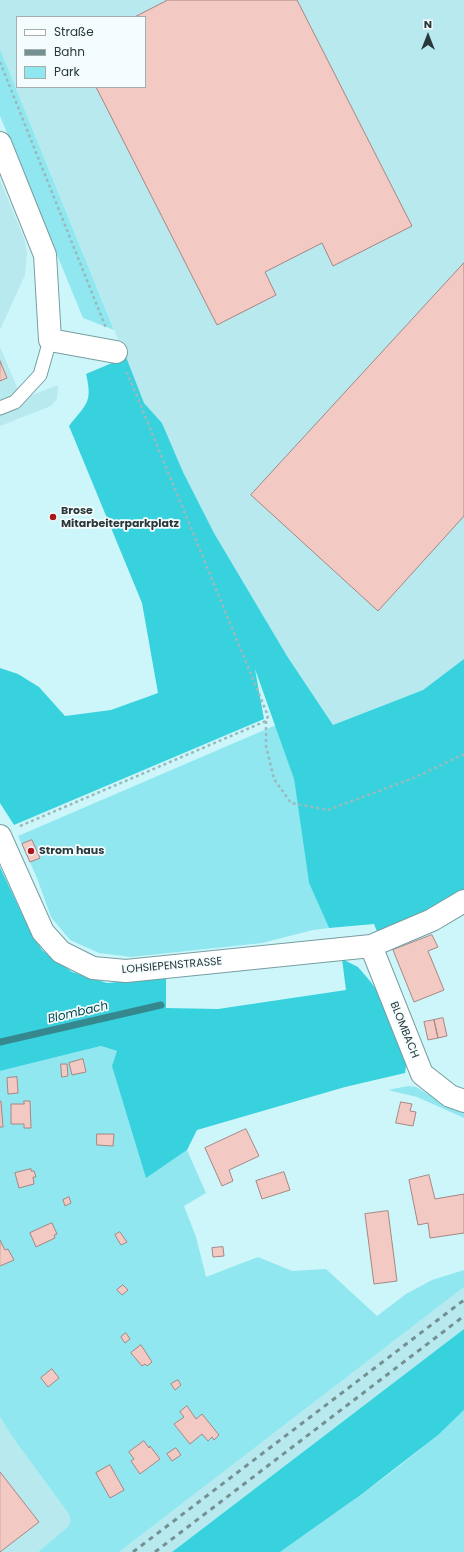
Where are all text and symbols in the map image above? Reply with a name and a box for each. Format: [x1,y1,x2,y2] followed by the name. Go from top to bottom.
[16,16,146,88] legend
[408,16,448,56] north arrow
[424,16,432,32] text: N
[54,23,94,40] text: Straße
[54,43,85,60] text: Bahn
[54,63,80,80] text: Park
[61,504,179,530] place label: Brose Mitarbeiterparkplatz
[48,512,58,522] marker: Brose Mitarbeiterparkplatz
[39,844,104,858] place label: Strom haus
[26,846,36,856] marker: Strom haus
[121,955,223,977] street label: LOHSIEPENSTRASSE
[46,999,110,1027] water label: Blombach
[387,1000,421,1060] street label: BLOMBACH

